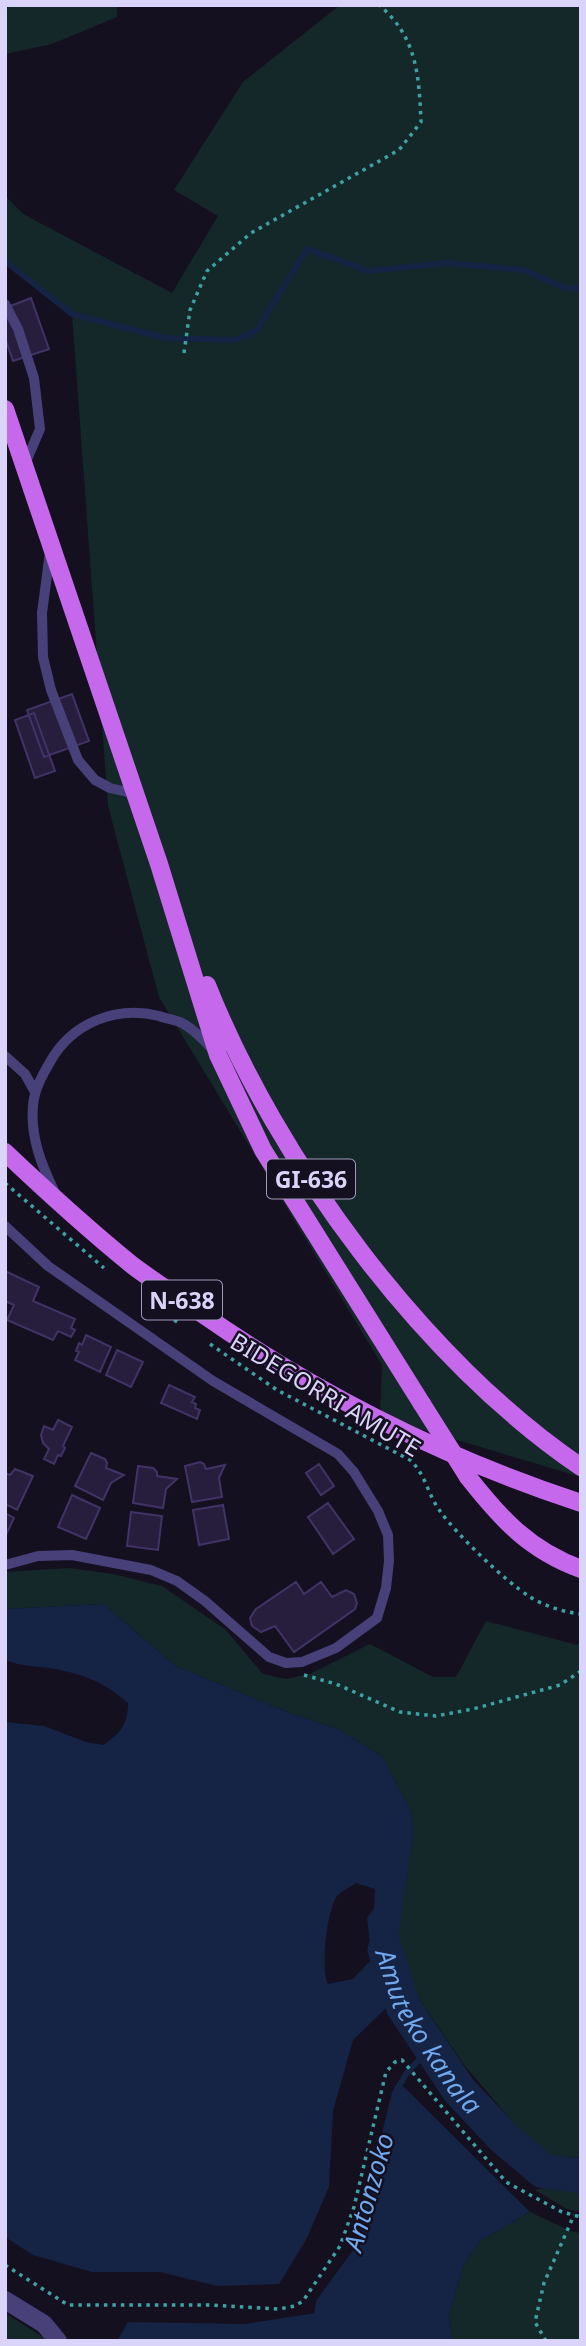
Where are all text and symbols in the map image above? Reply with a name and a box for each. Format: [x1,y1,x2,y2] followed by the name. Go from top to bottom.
[267,1160,355,1198] road number: GI-636
[142,1280,222,1320] road number: N-638
[225,1324,427,1464] street label: BIDEGORRI AMUTE
[367,1942,491,2122] water label: Amuteko kanala
[333,2129,402,2257] water label: Antonzoko

